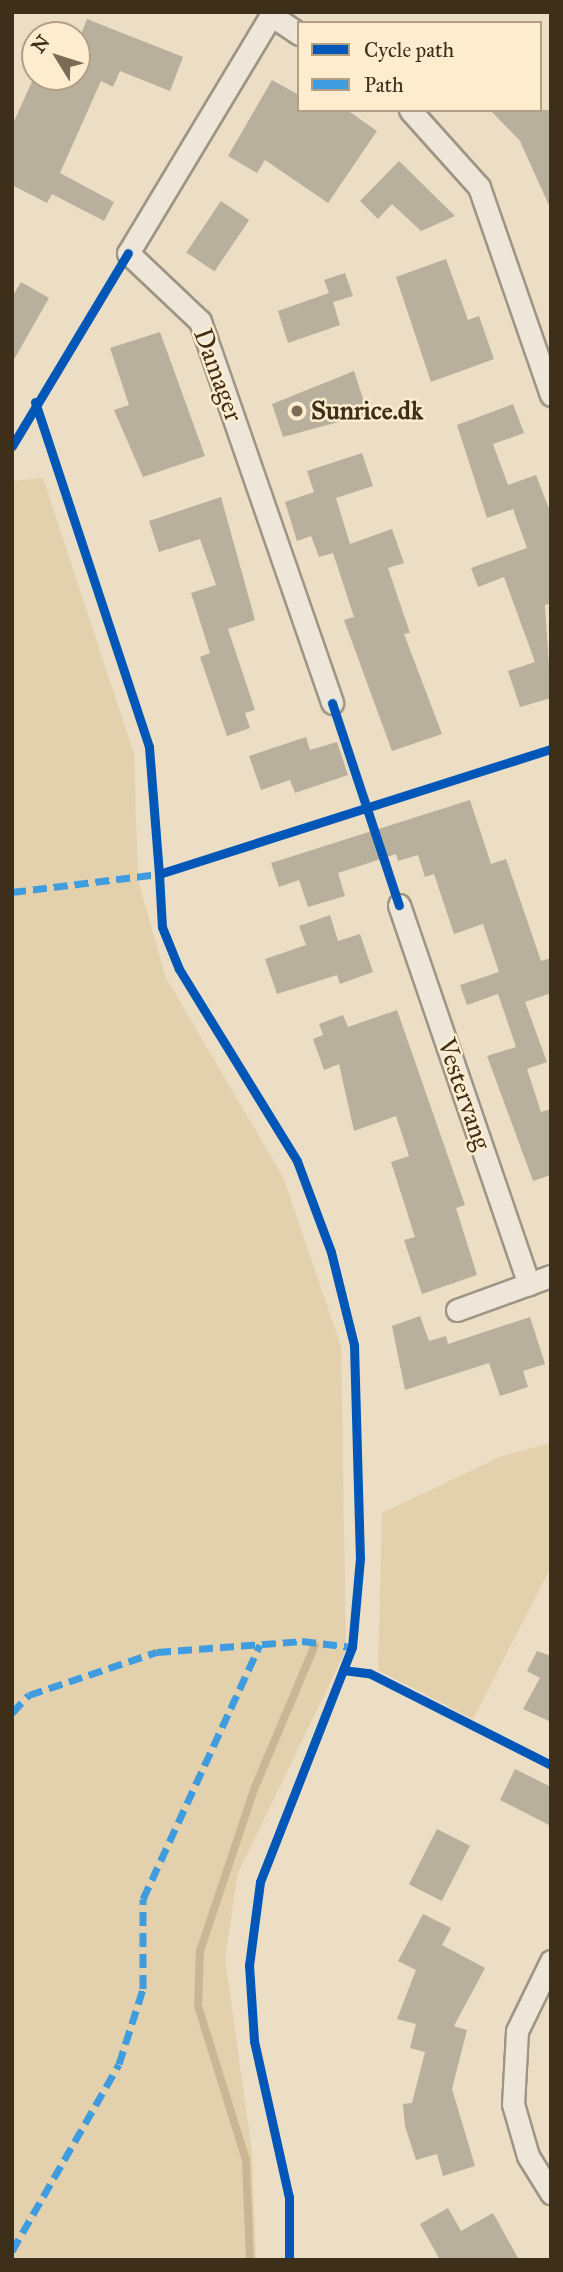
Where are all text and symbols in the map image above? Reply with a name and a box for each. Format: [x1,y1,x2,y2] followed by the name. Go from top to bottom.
[21,21,91,91] north arrow
[297,21,542,112] legend
[27,31,55,57] text: N
[364,37,454,63] text: Cycle path
[364,72,404,98] text: Path
[187,324,249,426] street label: Damager
[311,395,423,427] place label: Sunrice.dk
[289,403,305,419] marker: Sunrice.dk
[430,1034,498,1154] street label: Vestervang

